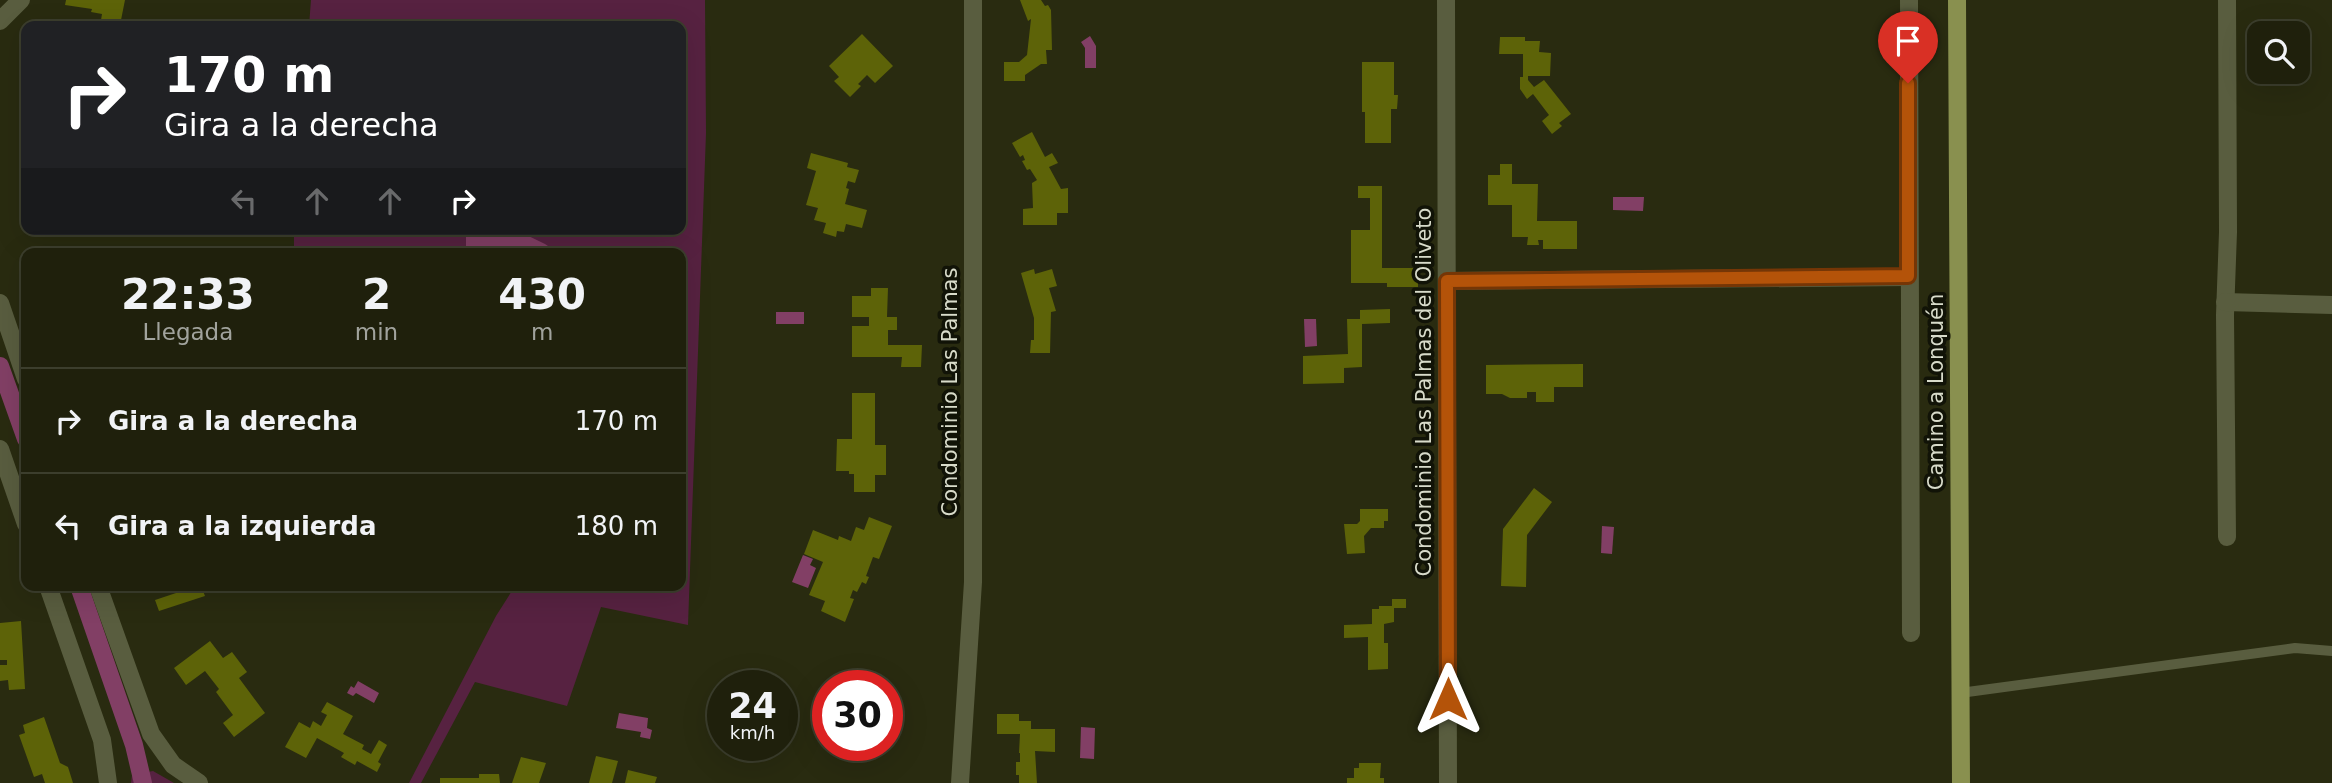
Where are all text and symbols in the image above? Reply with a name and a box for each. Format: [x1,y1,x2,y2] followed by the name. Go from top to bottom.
[1878,11,1938,83] pin
[2247,21,2310,84] map controls
[2247,21,2310,84] button: search
[1889,22,1927,60] icon: arrive
[164,47,334,104] text: 170 m
[49,49,140,140] icon: right
[164,106,439,144] text: Gira a la derecha
[225,182,263,220] icon: left
[298,182,336,220] icon: ahead
[371,182,409,220] icon: ahead
[444,182,482,220] icon: right
[1412,208,1436,576] street label: Condominio Las Palmas del Oliveto
[938,268,962,516] street label: Condominio Las Palmas
[121,270,255,319] text: 22:33
[362,270,391,319] text: 2
[498,270,586,319] text: 430
[1924,294,1948,490] street label: Camino a Lonquén
[143,319,233,345] text: Llegada
[355,319,398,345] text: min
[531,319,553,345] text: m
[49,402,87,440] icon: right
[108,406,358,436] text: Gira a la derecha
[575,406,658,436] text: 170 m
[49,507,87,545] icon: left
[108,511,376,541] text: Gira a la izquierda
[575,511,658,541] text: 180 m
[1411,662,1485,736] position arrow
[812,670,903,761] speed limit sign: 30
[728,686,777,726] text: 24
[730,722,775,743] text: km/h

